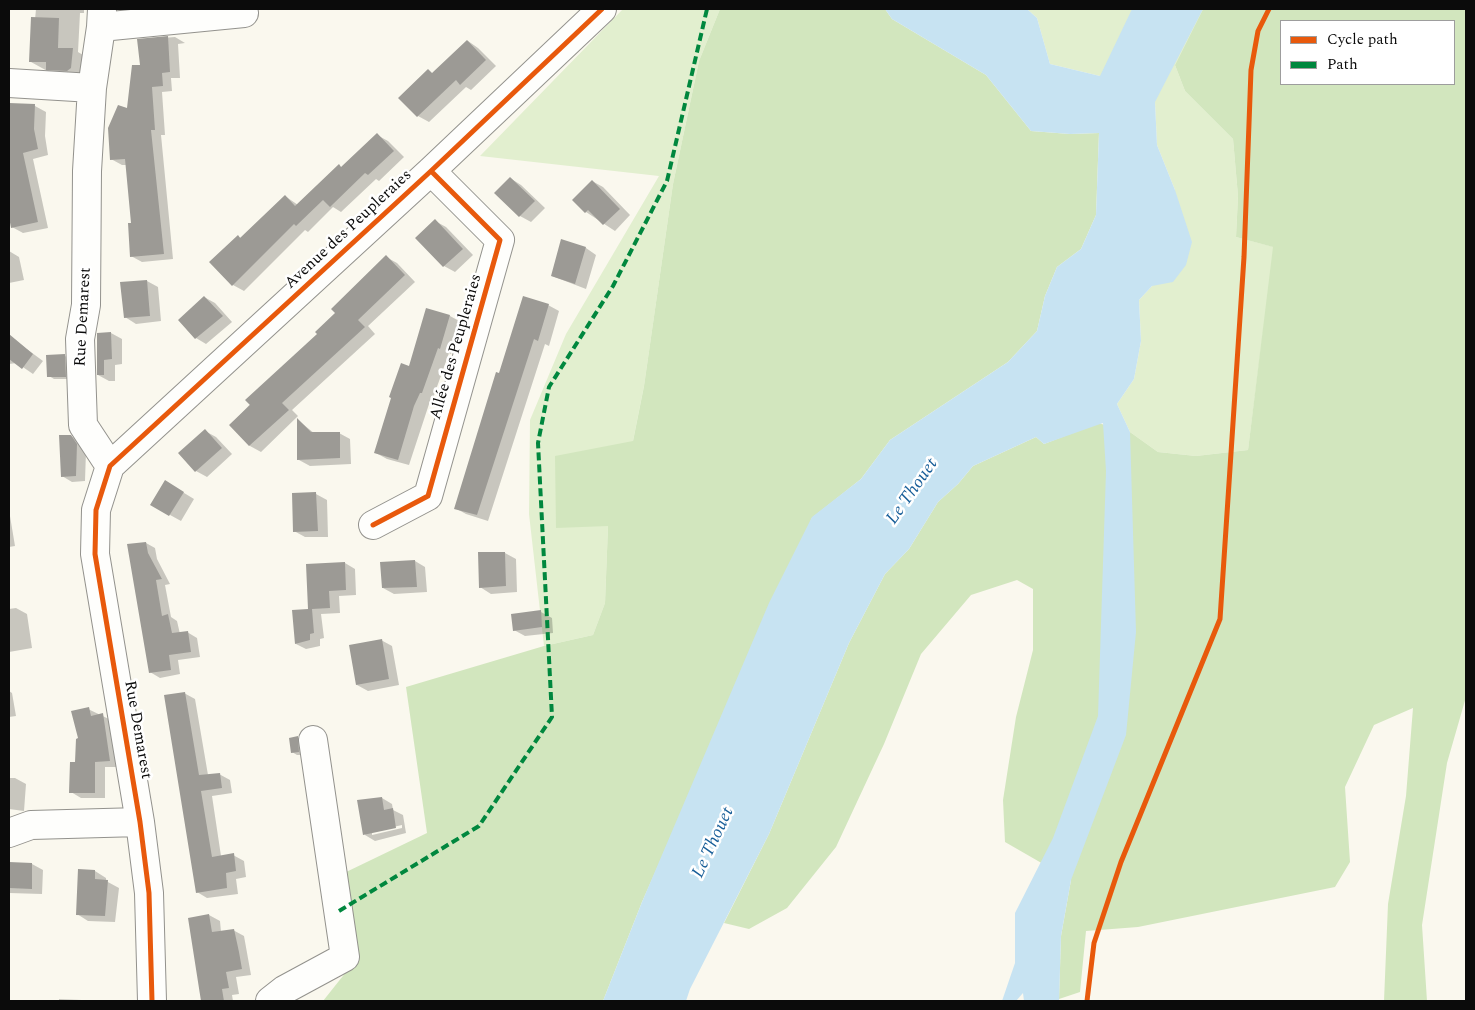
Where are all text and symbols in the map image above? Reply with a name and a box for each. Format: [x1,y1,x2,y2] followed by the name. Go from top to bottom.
[1280,20,1455,85] legend
[1327,28,1398,51] text: Cycle path
[1327,53,1358,76] text: Path
[282,166,416,294] street label: Avenue des Peupleraies
[72,267,96,367] street label: Rue Demarest
[427,272,487,422] street label: Allée des Peupleraies
[883,455,943,529] water label: Le Thouet
[119,679,155,781] street label: Rue Demarest
[688,804,740,882] water label: Le Thouet

